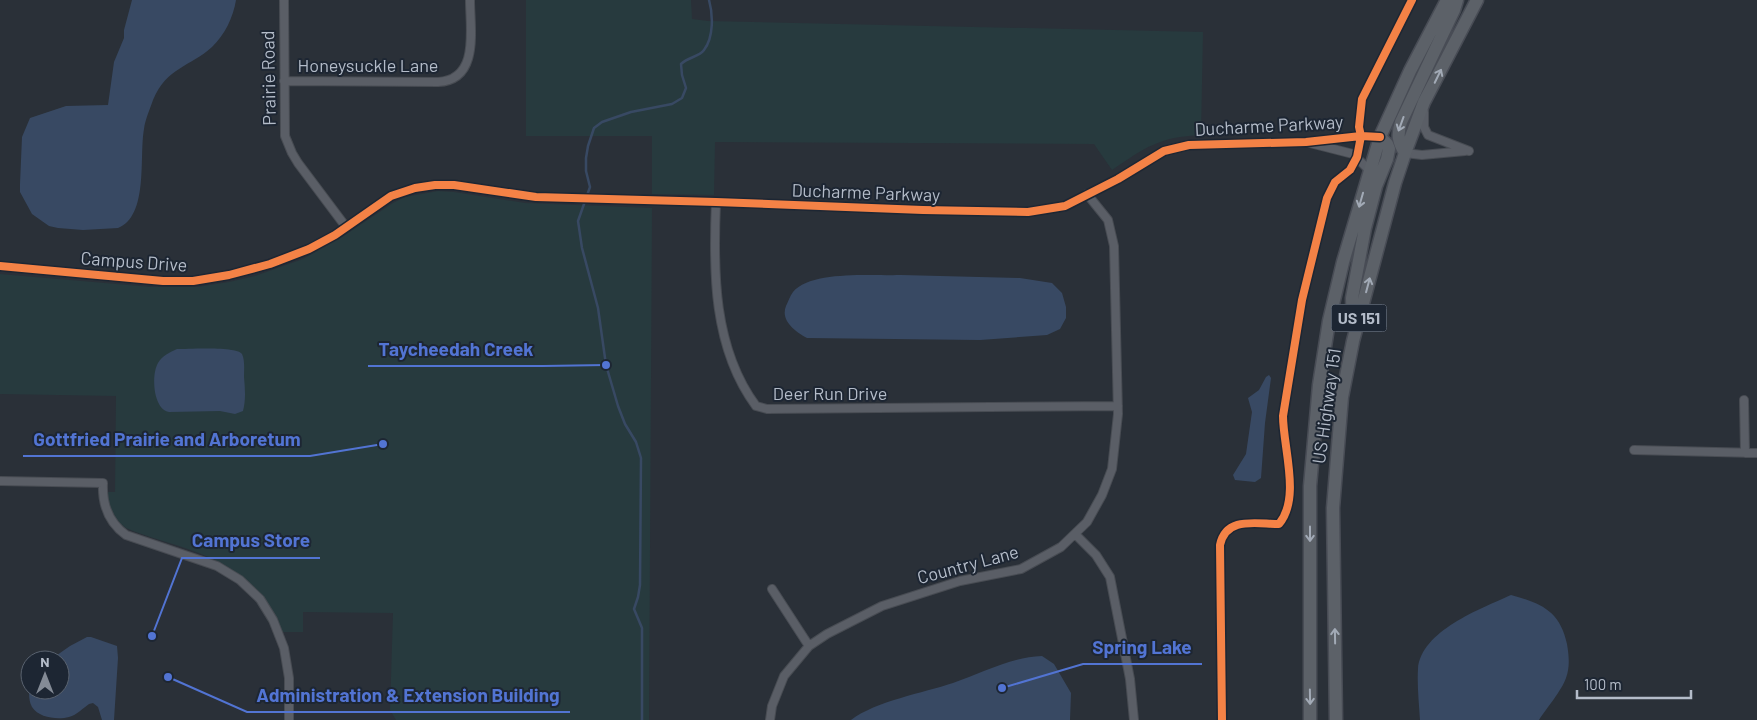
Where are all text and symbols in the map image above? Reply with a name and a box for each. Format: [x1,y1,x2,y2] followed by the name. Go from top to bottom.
[256,30,280,126] street label: Prairie Road
[298,54,438,76] street label: Honeysuckle Lane
[1433,68,1443,83] one-way arrow
[1194,110,1344,140] street label: Ducharme Parkway
[1396,116,1405,131] one-way arrow
[791,178,941,206] street label: Ducharme Parkway
[1356,192,1365,208] one-way arrow
[80,246,188,276] street label: Campus Drive
[1364,278,1373,294] one-way arrow
[1332,304,1386,332] road number: US 151
[368,332,543,366] callout: Taycheedah Creek
[379,337,533,360] text: Taycheedah Creek
[1307,347,1345,465] street label: US Highway 151
[773,382,887,404] street label: Deer Run Drive
[23,422,310,456] callout: Gottfried Prairie and Arboretum
[33,427,301,450] text: Gottfried Prairie and Arboretum
[182,524,320,558] callout: Campus Store
[1305,526,1315,542] one-way arrow
[192,528,310,551] text: Campus Store
[915,540,1021,588] street label: Country Lane
[1330,629,1340,645] one-way arrow
[1083,630,1202,664] callout: Spring Lake
[1092,635,1192,658] text: Spring Lake
[20,650,70,700] north arrow
[40,653,50,670] text: N
[1577,668,1691,700] scale bar
[1584,675,1622,693] text: 100 m
[247,678,570,712] callout: Administration & Extension Building
[256,683,560,706] text: Administration & Extension Building
[1305,688,1315,705] one-way arrow

